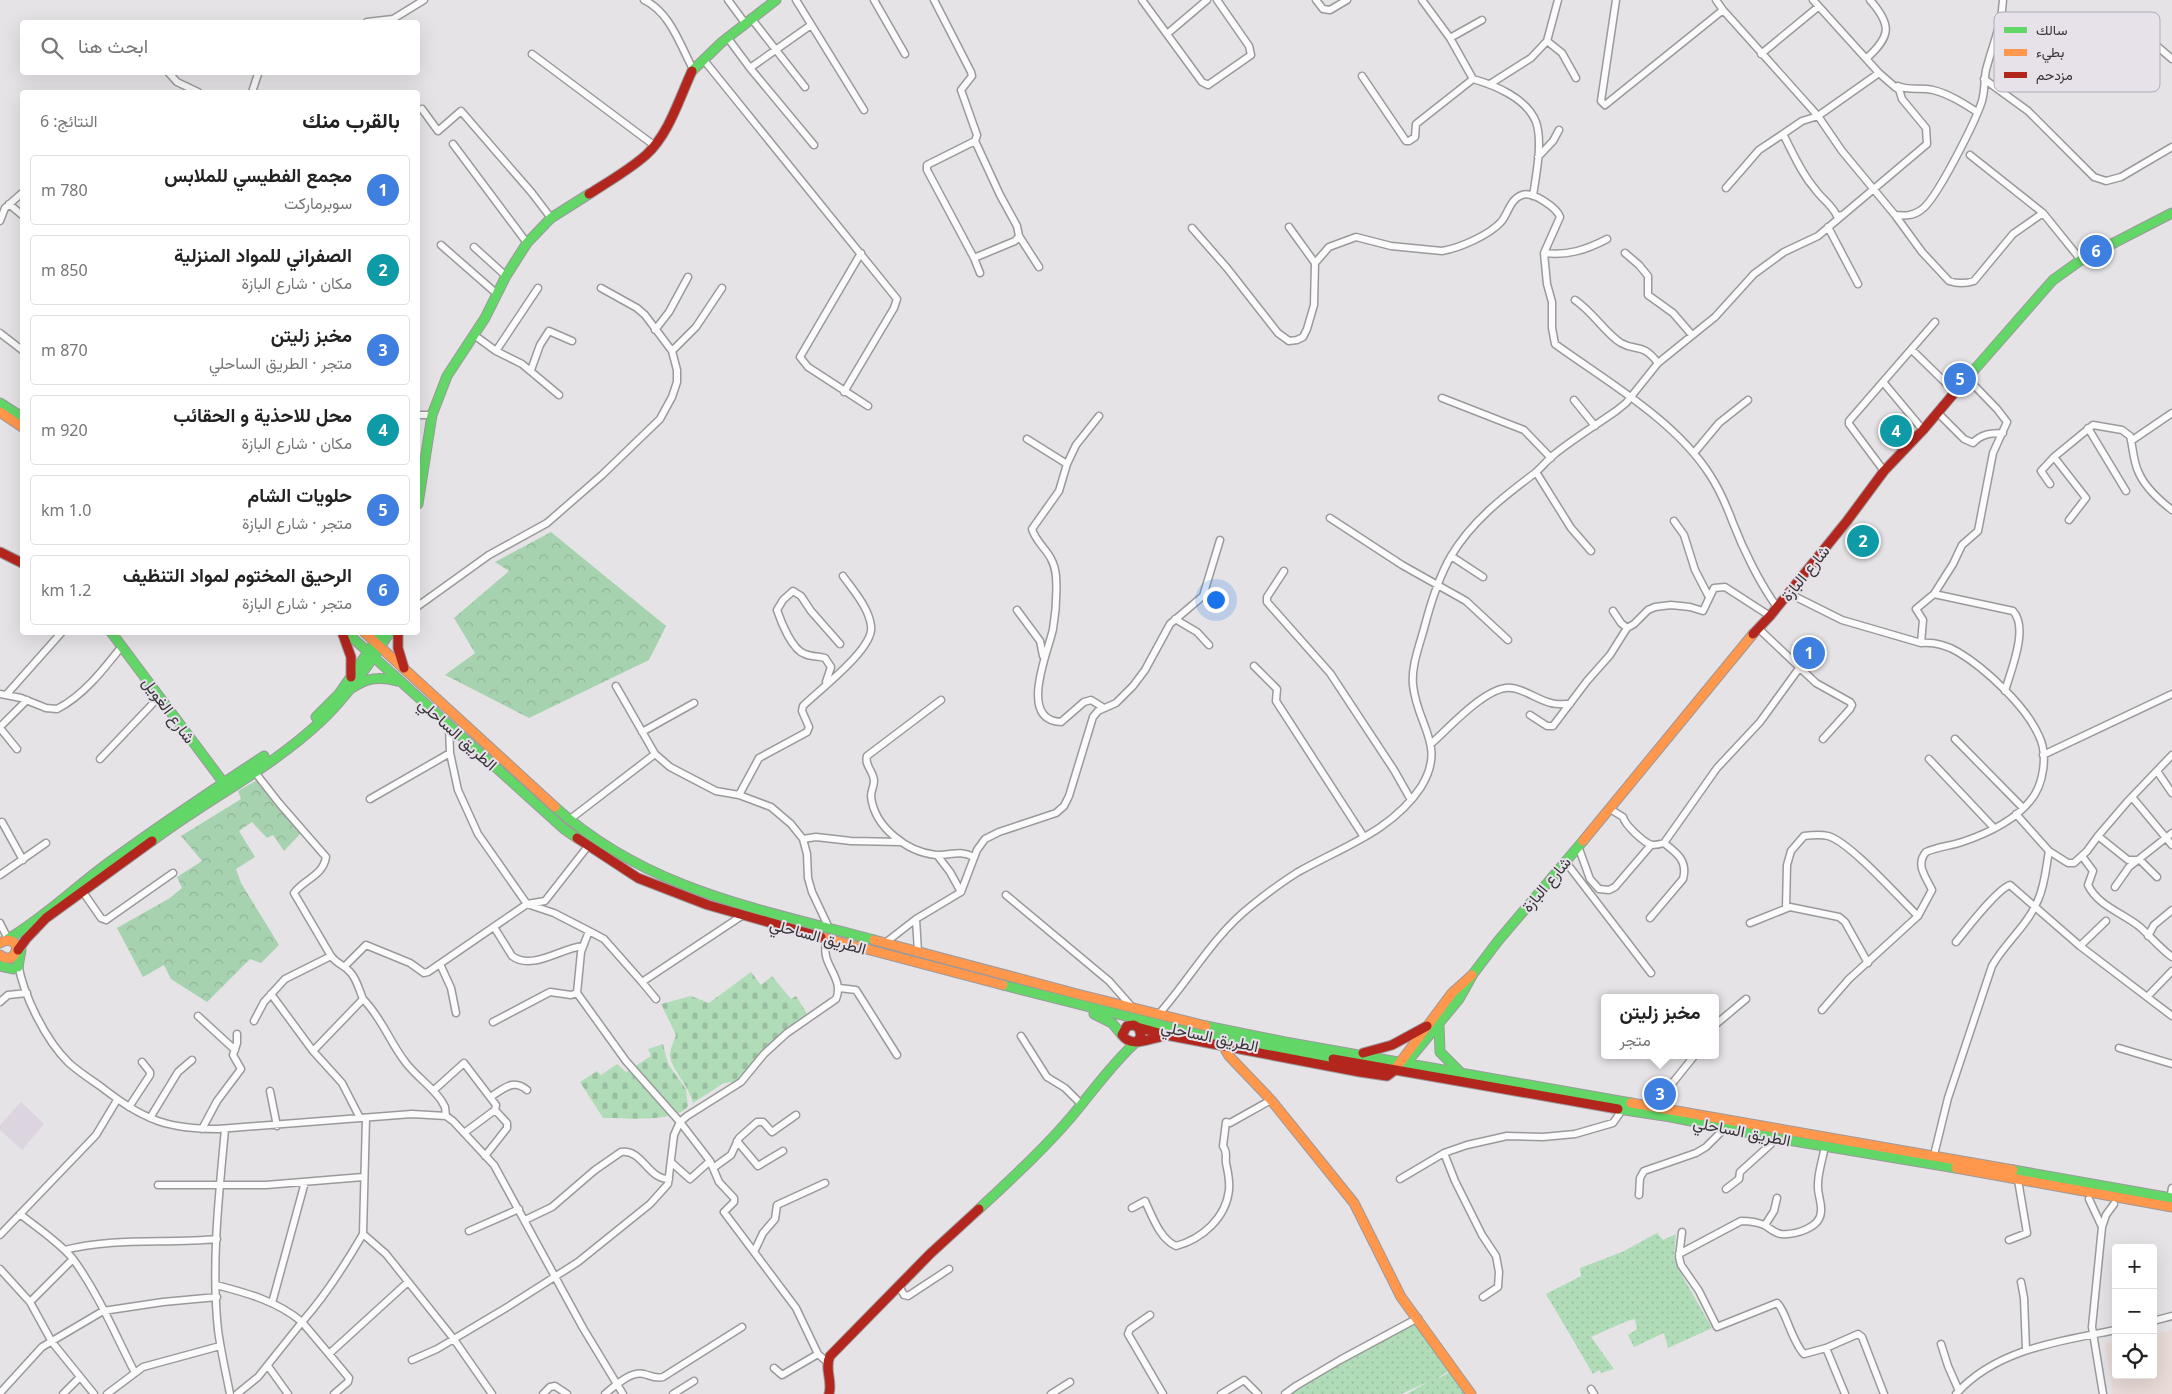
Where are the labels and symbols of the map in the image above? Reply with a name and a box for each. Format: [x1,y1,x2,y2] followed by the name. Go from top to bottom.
[1994,12,2160,92] legend
[2036,20,2067,39] text: سالك
[2036,42,2064,64] text: بطيء
[2036,65,2073,84] text: مزدحم
[2080,232,2112,270] pin: 6
[1944,360,1976,398] pin: 5
[1880,412,1912,450] pin: 4
[1847,522,1879,560] pin: 2
[1776,540,1835,606] street label: شارع البازة
[1203,587,1229,613] your location
[1793,634,1825,672] pin: 1
[137,672,201,748] street label: شارع الغويل
[412,693,502,778] street label: الطريق الساحلي
[1516,852,1576,917] street label: شارع البازة
[767,913,869,962] street label: الطريق الساحلي
[1159,1015,1261,1060] street label: الطريق الساحلي
[1644,1075,1676,1113] pin: 3
[1691,1111,1793,1154] street label: الطريق الساحلي

